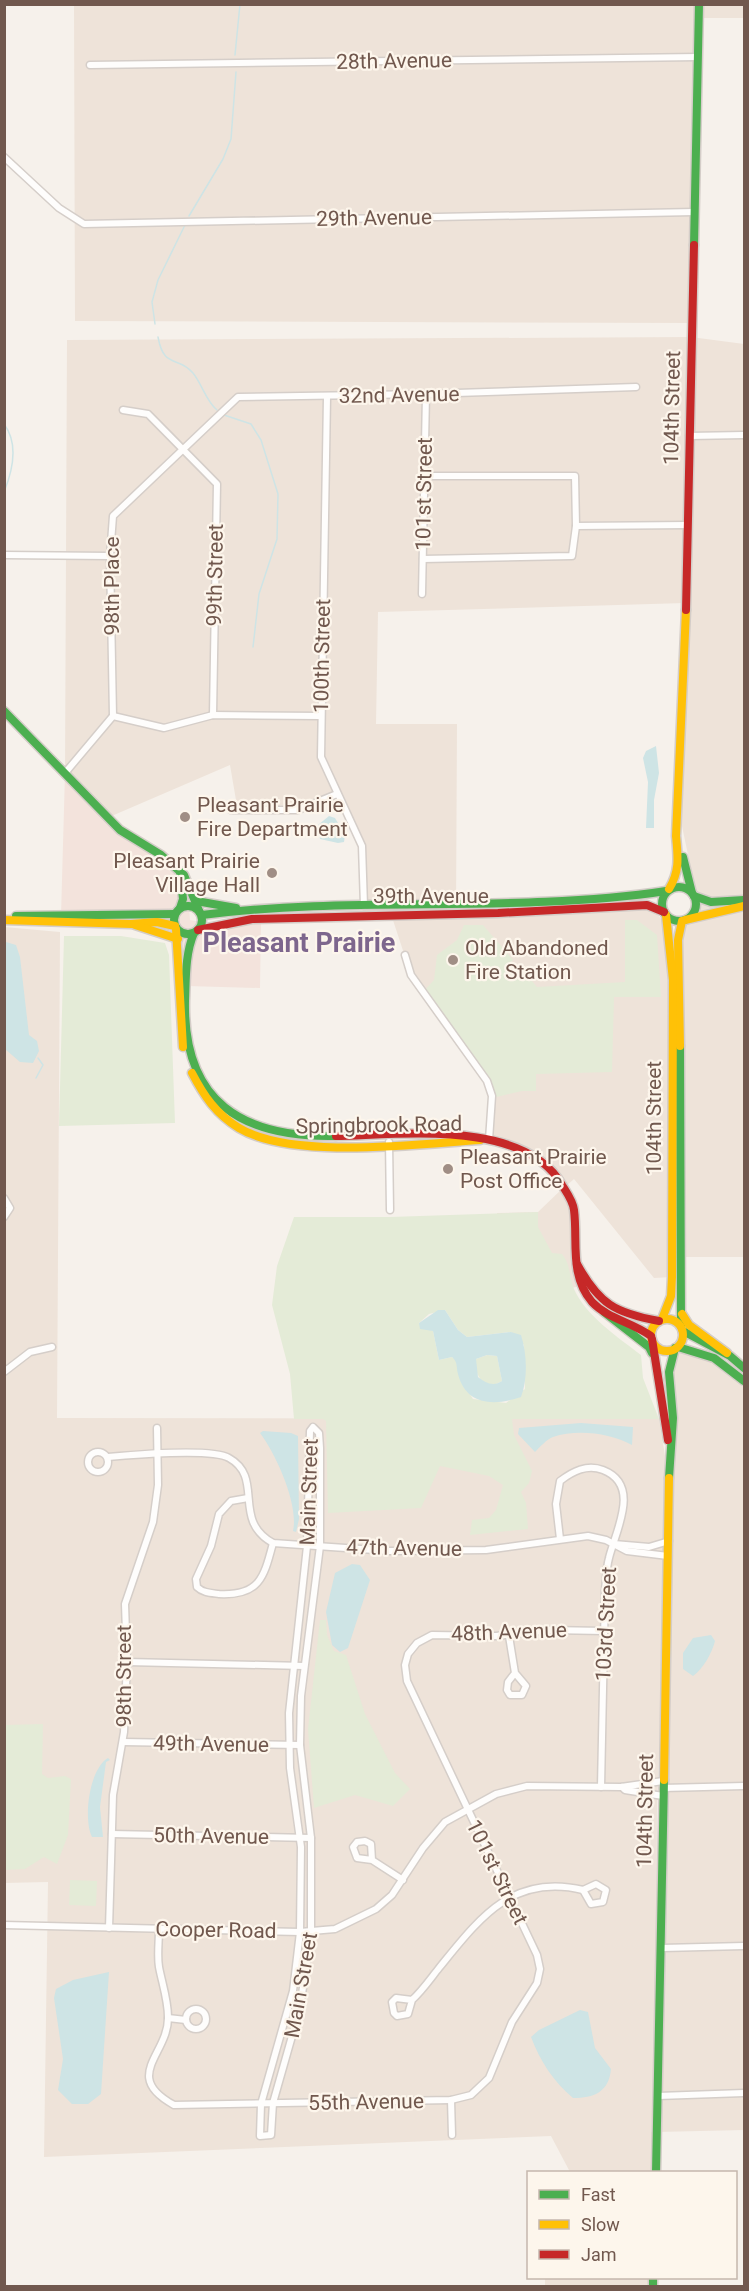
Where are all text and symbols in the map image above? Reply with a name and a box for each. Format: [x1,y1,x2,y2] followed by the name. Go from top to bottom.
[336,48,452,74] street label: 28th Avenue
[316,205,432,231] street label: 29th Avenue
[659,350,685,465] street label: 104th Street
[338,382,460,408] street label: 32nd Avenue
[411,437,437,551] street label: 101st Street
[202,523,228,627] street label: 99th Street
[100,536,124,636] street label: 98th Place
[309,598,335,713] street label: 100th Street
[197,793,348,841] place label: Pleasant Prairie Fire Department
[178,810,192,824] marker: Pleasant Prairie Fire Department
[113,849,260,897] place label: Pleasant Prairie Village Hall
[265,866,279,880] marker: Pleasant Prairie Village Hall
[373,884,489,908] street label: 39th Avenue
[203,927,395,959] district label: Pleasant Prairie
[465,936,609,984] place label: Old Abandoned Fire Station
[446,953,460,967] marker: Old Abandoned Fire Station
[642,1061,666,1175] street label: 104th Street
[296,1112,462,1138] street label: Springbrook Road
[460,1145,607,1193] place label: Pleasant Prairie Post Office
[441,1162,455,1176] marker: Pleasant Prairie Post Office
[295,1438,323,1546] street label: Main Street
[346,1535,462,1561] street label: 47th Avenue
[591,1566,621,1682] street label: 103rd Street
[451,1618,567,1646] street label: 48th Avenue
[112,1625,136,1727] street label: 98th Street
[153,1731,269,1757] street label: 49th Avenue
[632,1753,658,1868] street label: 104th Street
[461,1816,533,1928] street label: 101st Street
[153,1823,269,1849] street label: 50th Avenue
[155,1917,277,1943] street label: Cooper Road
[280,1930,322,2040] street label: Main Street
[308,2089,424,2115] street label: 55th Avenue
[527,2171,737,2279] legend
[581,2184,616,2205] text: Fast
[581,2214,620,2235] text: Slow
[581,2244,617,2265] text: Jam

